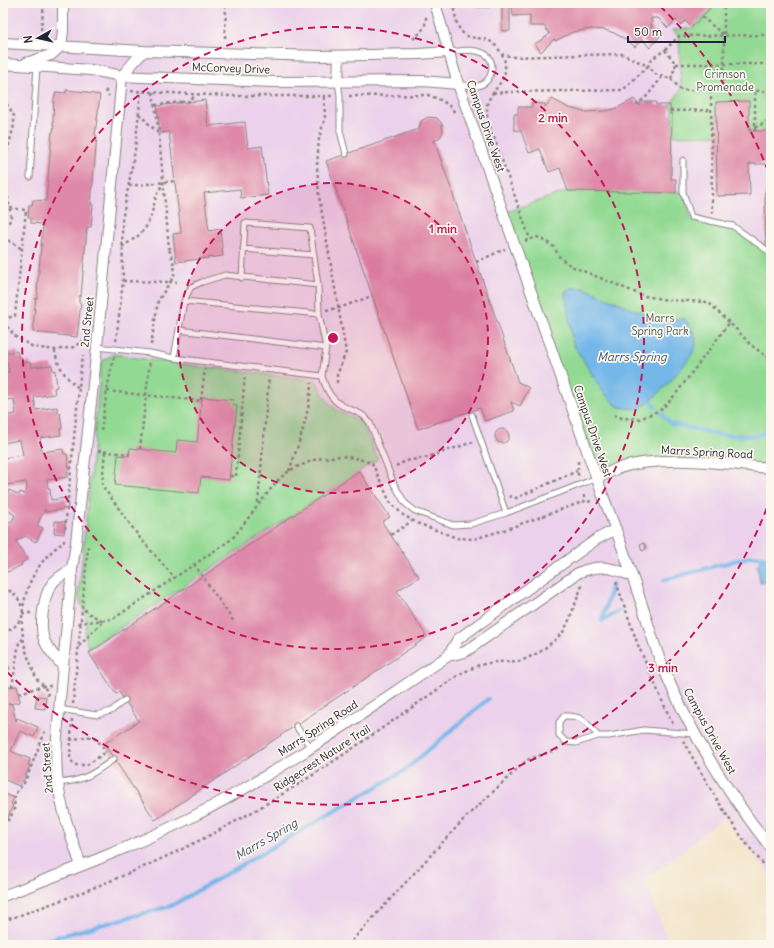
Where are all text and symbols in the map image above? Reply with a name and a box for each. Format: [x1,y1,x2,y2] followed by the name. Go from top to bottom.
[18,18,58,58] north arrow
[628,18,725,44] scale bar
[634,24,663,39] text: 50 m
[21,35,36,44] text: N
[192,60,270,76] street label: McCorvey Drive
[696,67,754,94] park label: Crimson Promenade
[464,78,508,174] street label: Campus Drive West
[538,110,568,125] text: 2 min
[429,221,457,236] text: 1 min
[77,296,97,348] street label: 2nd Street
[631,311,689,338] park label: Marrs Spring Park
[326,331,340,345] centre of rings
[597,349,668,364] water label: Marrs Spring
[571,383,615,479] street label: Campus Drive West
[661,443,754,461] street label: Marrs Spring Road
[648,660,678,675] text: 3 min
[681,686,740,777] street label: Campus Drive West
[276,697,361,759] street label: Marrs Spring Road
[271,722,373,794] street label: Ridgecrest Nature Trail
[38,742,56,794] street label: 2nd Street
[232,815,301,863] water label: Marrs Spring

